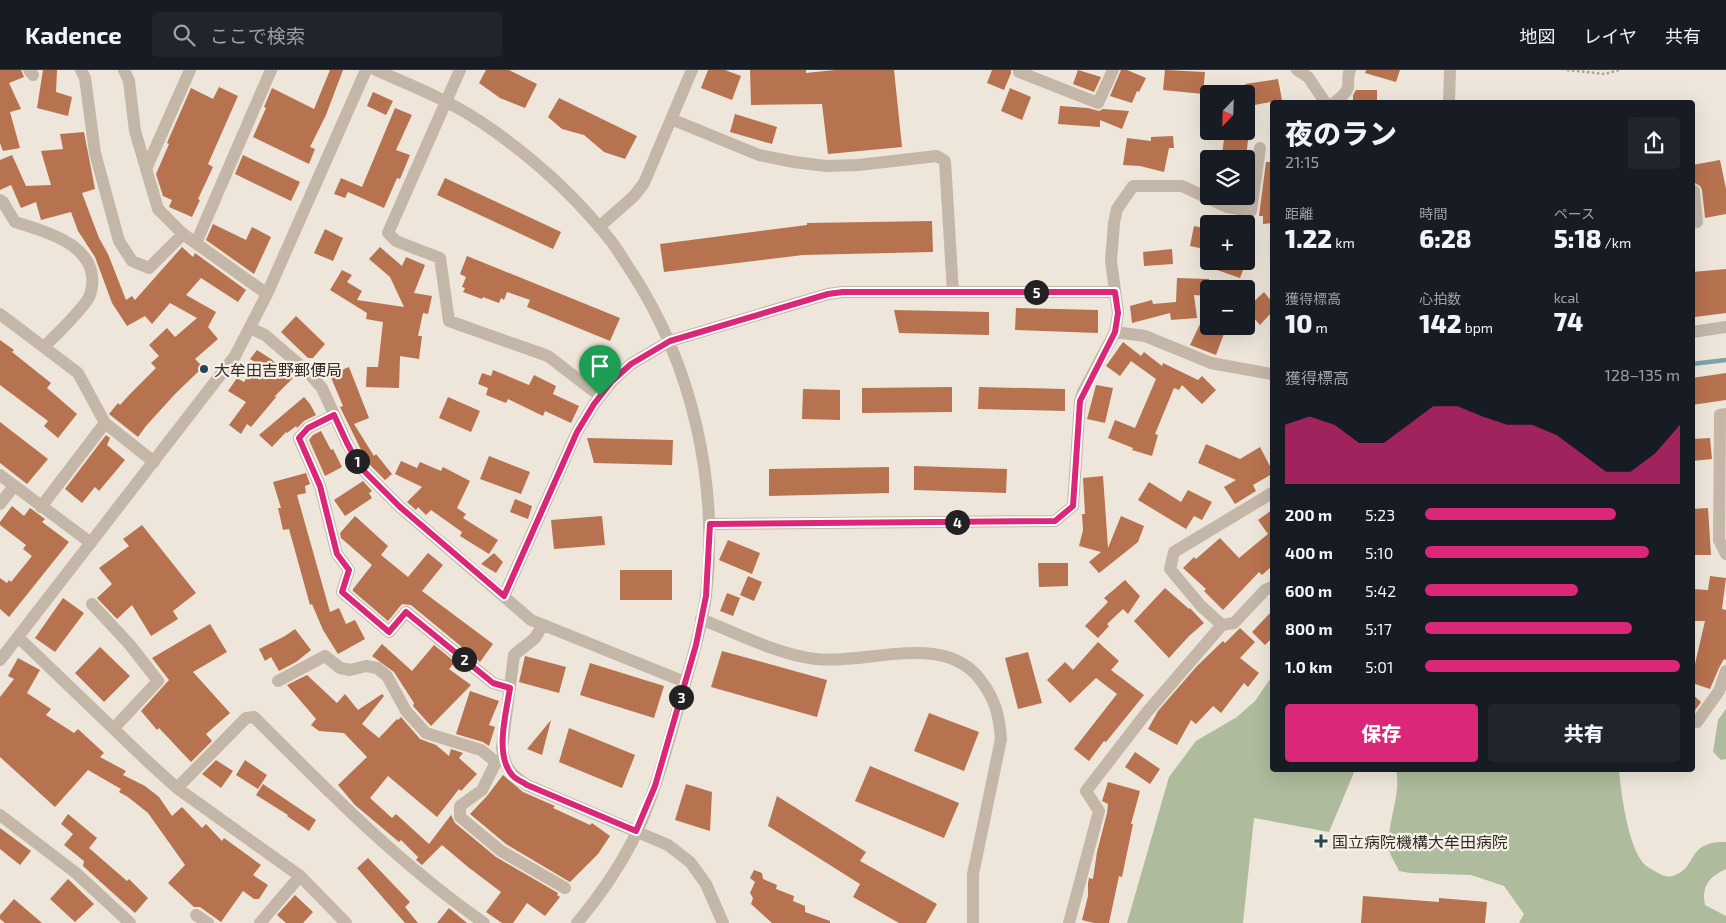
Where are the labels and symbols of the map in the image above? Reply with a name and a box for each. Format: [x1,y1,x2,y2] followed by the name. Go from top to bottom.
[1200,85,1255,140] north arrow
[1024,280,1048,304] pin: 5
[579,345,621,396] pin
[214,360,342,379] place label: 大牟田吉野郵便局
[198,363,210,375] marker: 大牟田吉野郵便局
[344,448,370,474] pin: 1
[944,510,970,534] pin: 4
[452,646,476,672] pin: 2
[668,684,694,710] pin: 3
[1332,832,1508,851] place label: 国立病院機構大牟田病院
[1314,834,1328,848] marker: 国立病院機構大牟田病院

